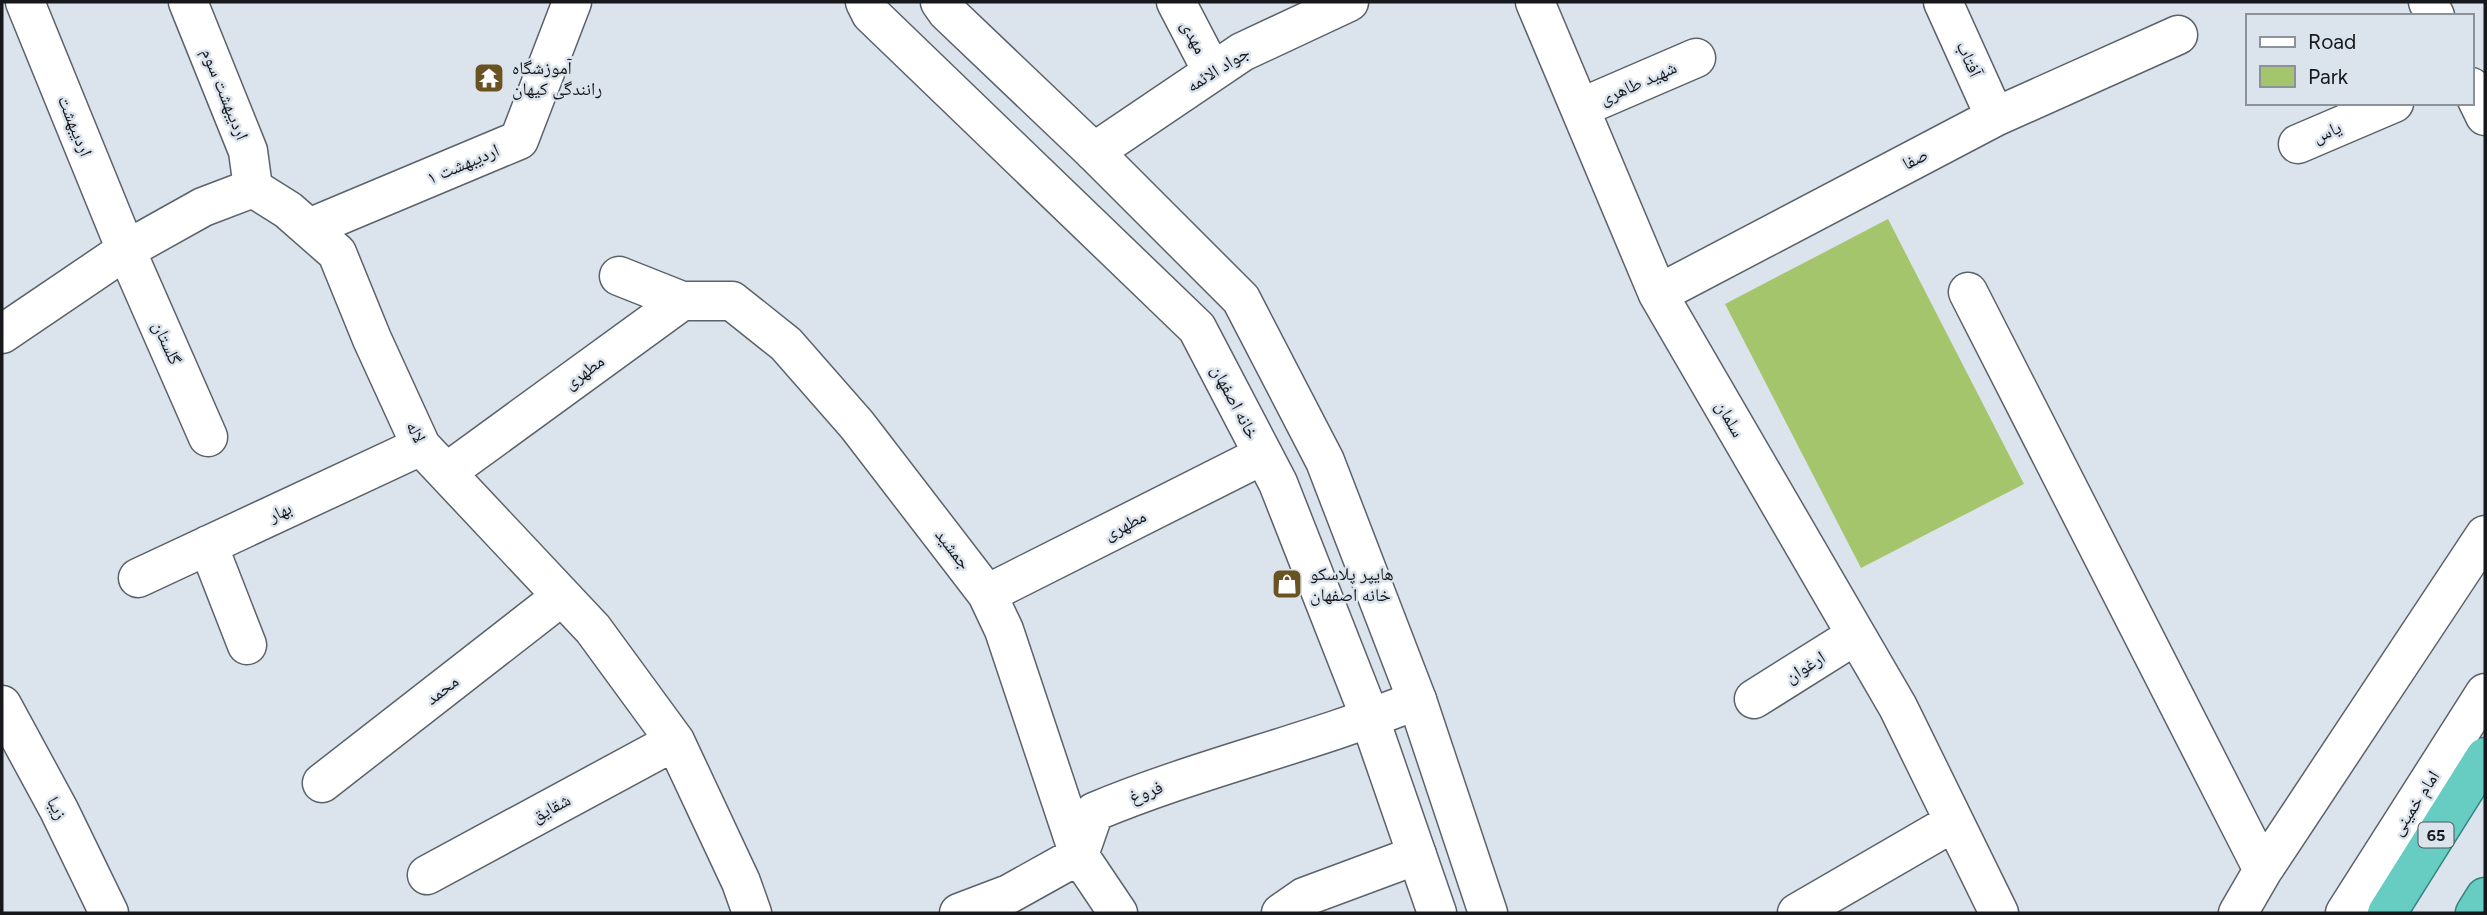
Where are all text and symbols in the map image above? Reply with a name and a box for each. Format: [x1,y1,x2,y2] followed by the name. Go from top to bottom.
[2246,14,2473,105] legend
[1176,17,1212,57] street label: مهدی
[2308,29,2356,54] text: Road
[1951,38,1987,81] street label: آفتاب
[1182,41,1254,97] street label: جواد الائمه
[196,45,253,144] street label: اردیبهشت سوم
[1596,56,1680,110] street label: شهید طاهری
[512,57,602,100] place label: آموزشگاه رانندگی کیهان
[472,61,506,95] temple icon: آموزشگاه رانندگی کیهان
[2308,64,2349,89] text: Park
[53,92,97,160] street label: اردیبهشت
[2309,116,2345,148] street label: یاس
[424,139,502,189] street label: اردیبهشت ۱
[1899,143,1931,175] street label: صفا
[148,318,186,369] street label: گلستان
[559,350,609,394] street label: مطهری
[1206,361,1264,443] street label: خانه اصفهان
[1711,397,1749,441] street label: سلمان
[401,418,431,446] street label: لاله
[264,497,295,527] street label: بهار
[1100,505,1150,545] street label: مطهری
[930,524,976,574] street label: جمشید
[1310,563,1394,606] place label: هایپر پلاسکو خانه اصفهان
[1270,567,1304,601] shop icon: هایپر پلاسکو خانه اصفهان
[1781,646,1829,688] street label: ارغوان
[421,670,463,710] street label: محمد
[2386,766,2445,840] street label: امام خمینی
[1126,776,1166,808] street label: فروغ
[528,789,574,827] street label: شقایق
[42,793,72,823] street label: زیبا
[2418,822,2454,848] road number: 65

